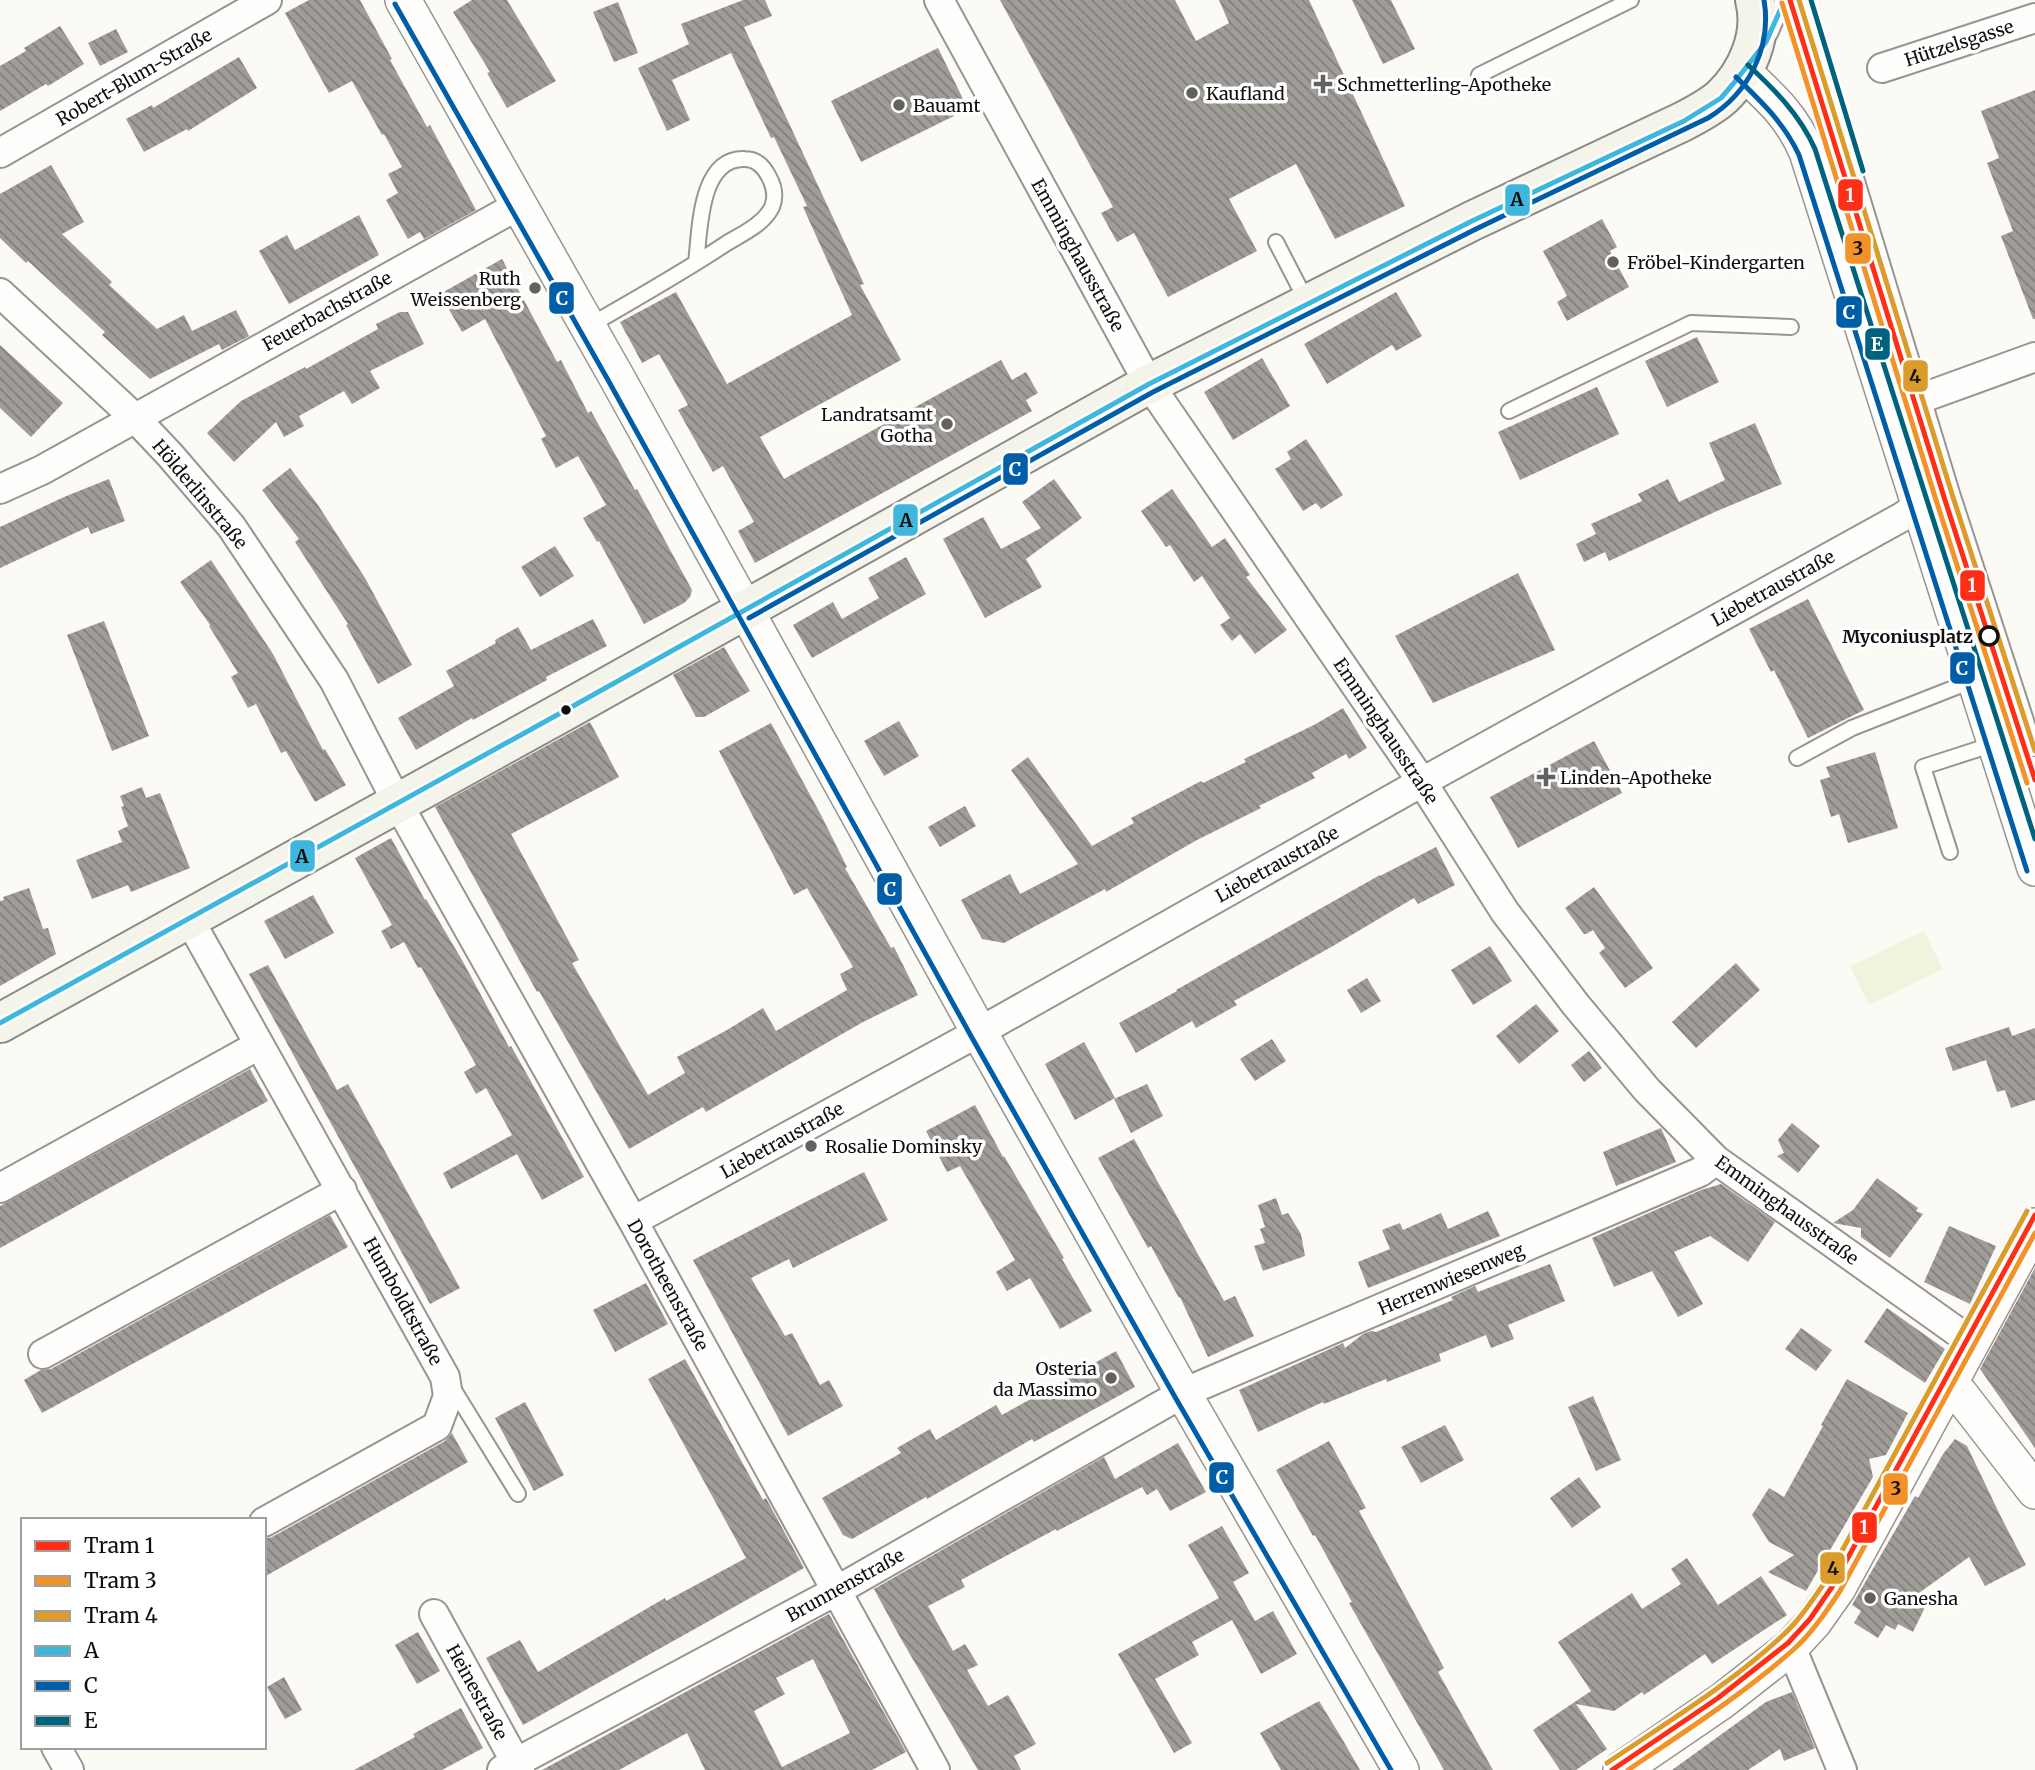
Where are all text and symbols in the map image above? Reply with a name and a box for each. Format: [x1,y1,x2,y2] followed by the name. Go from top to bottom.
[1902,15,2016,71] street label: Hützelsgasse
[52,23,216,131] street label: Robert-Blum-Straße
[1337,73,1551,96] place label: Schmetterling-Apotheke
[1315,76,1331,92] marker: Schmetterling-Apotheke
[1206,82,1285,105] place label: Kaufland
[1184,85,1200,101] marker: Kaufland
[913,94,980,117] place label: Bauamt
[891,97,907,113] marker: Bauamt
[1026,174,1130,336] street label: Emminghausstraße
[1837,178,1864,212] line badge: 1
[1504,183,1531,217] line badge: A
[1846,183,1855,207] text: 1
[1509,187,1524,211] text: A
[1844,232,1872,265] line badge: 3
[1853,236,1863,260] text: 3
[1627,251,1805,274] place label: Fröbel-Kindergarten
[1605,254,1621,270] marker: Fröbel-Kindergarten
[258,266,396,356] street label: Feuerbachstraße
[410,267,521,311] place label: Ruth Weissenberg
[527,280,543,296] marker: Ruth Weissenberg
[548,281,575,315] line badge: C
[556,286,568,310] text: C
[1835,295,1863,329] line badge: C
[1843,300,1855,324] text: C
[1864,327,1891,361] line badge: E
[1871,332,1884,356] text: E
[1902,359,1929,393] line badge: 4
[1909,364,1921,388] text: 4
[821,403,933,447] place label: Landratsamt Gotha
[939,416,955,432] marker: Landratsamt Gotha
[147,434,253,554] street label: Hölderlinstraße
[1002,452,1029,486] line badge: C
[1009,457,1021,481] text: C
[892,503,919,537] line badge: A
[898,508,913,532] text: A
[1707,545,1839,631] street label: Liebetraustraße
[1959,569,1986,602] line badge: 1
[1968,573,1977,597] text: 1
[1842,625,1973,648] place label: Myconiusplatz
[1979,626,1999,646] marker: Myconiusplatz
[1949,651,1976,685] line badge: C
[1328,653,1444,809] street label: Emminghausstraße
[1956,656,1968,680] text: C
[559,703,573,717] unlabelled marker
[1560,766,1712,789] place label: Linden-Apotheke
[1538,769,1554,785] marker: Linden-Apotheke
[1211,821,1343,907] street label: Liebetraustraße
[289,839,316,873] line badge: A
[294,844,309,868] text: A
[876,872,903,906] line badge: C
[884,877,896,901] text: C
[716,1097,848,1183] street label: Liebetraustraße
[825,1135,983,1158] place label: Rosalie Dominsky
[803,1138,819,1154] marker: Rosalie Dominsky
[1711,1150,1863,1270] street label: Emminghausstraße
[622,1215,714,1355] street label: Dorotheenstraße
[358,1233,448,1369] street label: Humboldtstraße
[1375,1238,1528,1320] street label: Herrenwiesenweg
[993,1357,1097,1401] place label: Osteria da Massimo
[1103,1370,1119,1386] marker: Osteria da Massimo
[1208,1461,1235,1494] line badge: C
[1216,1465,1228,1489] text: C
[1882,1472,1909,1506] line badge: 3
[1891,1476,1901,1500] text: 3
[1851,1511,1878,1544] line badge: 1
[1860,1515,1869,1539] text: 1
[21,1518,266,1749] legend
[84,1532,154,1559] text: Tram 1
[782,1543,908,1627] street label: Brunnenstraße
[1819,1551,1846,1585] line badge: 4
[1827,1556,1839,1580] text: 4
[84,1567,157,1594] text: Tram 3
[1884,1587,1959,1610] place label: Ganesha
[1862,1590,1878,1606] marker: Ganesha
[84,1602,158,1629] text: Tram 4
[83,1637,99,1664] text: A
[441,1640,513,1744] street label: Heinestraße
[84,1672,98,1699] text: C
[84,1707,98,1734] text: E

